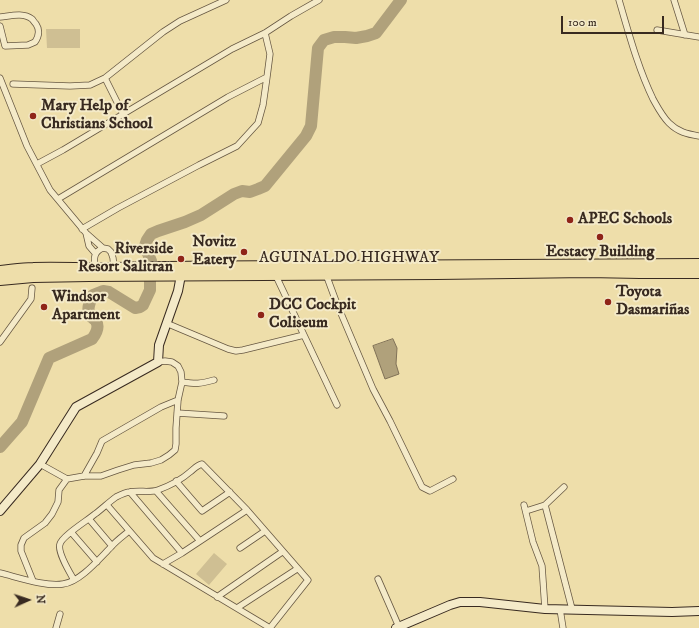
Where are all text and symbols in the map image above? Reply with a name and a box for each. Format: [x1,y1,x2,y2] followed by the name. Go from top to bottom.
[563,8,666,34] scale bar
[568,15,597,30] text: 100 m
[41,97,153,135] place label: Mary Help of Christians School
[28,111,38,121] marker: Mary Help of Christians School
[578,210,672,230] place label: APEC Schools
[565,215,575,225] marker: APEC Schools
[595,232,605,242] marker: Ecstacy Building
[192,233,236,271] place label: Novitz Eatery
[78,240,173,278] place label: Riverside Resort Salitran
[546,243,654,263] place label: Ecstacy Building
[239,247,249,257] marker: Novitz Eatery
[259,249,439,269] street label: AGUINALDO HIGHWAY
[176,254,186,264] marker: Riverside Resort Salitran
[616,283,689,321] place label: Toyota Dasmariñas
[52,288,120,326] place label: Windsor Apartment
[269,296,356,334] place label: DCC Cockpit Coliseum
[603,297,613,307] marker: Toyota Dasmariñas
[39,302,49,312] marker: Windsor Apartment
[256,310,266,320] marker: DCC Cockpit Coliseum
[8,580,48,620] north arrow
[33,594,47,604] text: N

